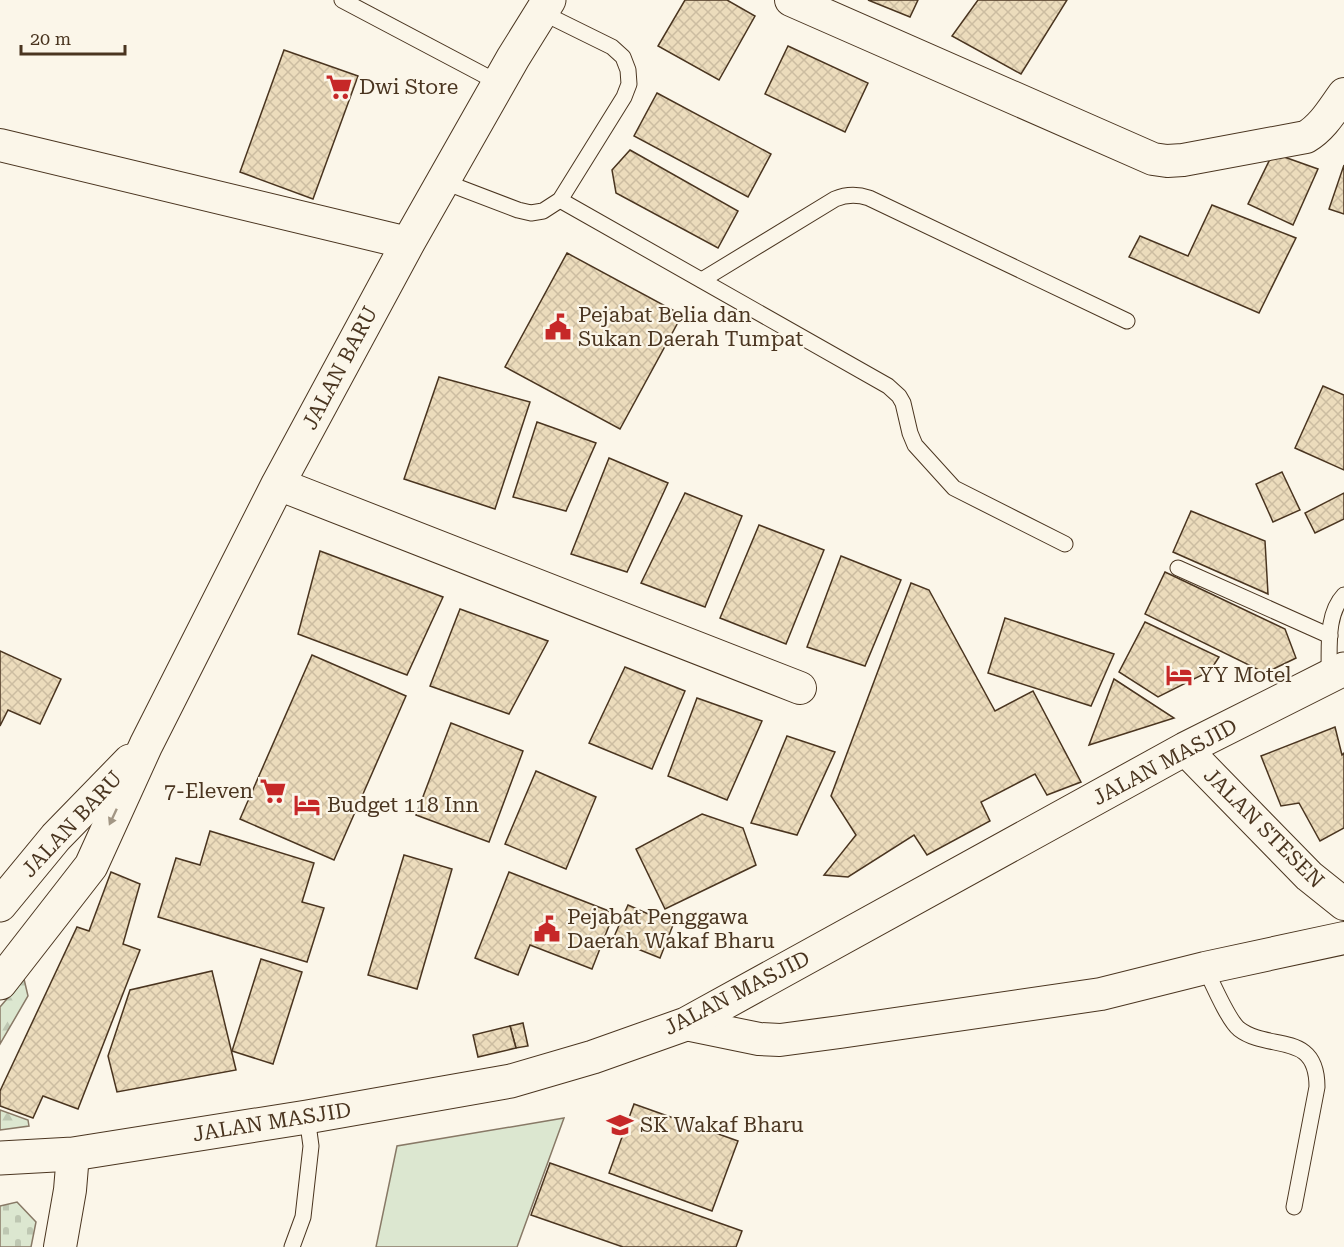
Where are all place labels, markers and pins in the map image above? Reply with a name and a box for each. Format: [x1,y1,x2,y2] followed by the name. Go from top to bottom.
[324,72,354,102] supermarket icon: Dwi Store
[359,75,458,99] place label: Dwi Store
[578,303,803,351] place label: Pejabat Belia dan Sukan Daerah Tumpat
[543,312,573,342] public building icon: Pejabat Belia dan Sukan Daerah Tumpat
[1164,660,1194,690] hotel icon: YY Motel
[1199,663,1292,687] place label: YY Motel
[258,776,288,806] supermarket icon: 7-Eleven
[164,779,253,803] place label: 7-Eleven
[292,790,322,820] hotel icon: Budget 118 Inn
[327,793,479,817] place label: Budget 118 Inn
[567,905,775,953] place label: Pejabat Penggawa Daerah Wakaf Bharu
[532,914,562,944] public building icon: Pejabat Penggawa Daerah Wakaf Bharu
[605,1110,635,1140] school or university icon: SK Wakaf Bharu
[640,1113,804,1137] place label: SK Wakaf Bharu

